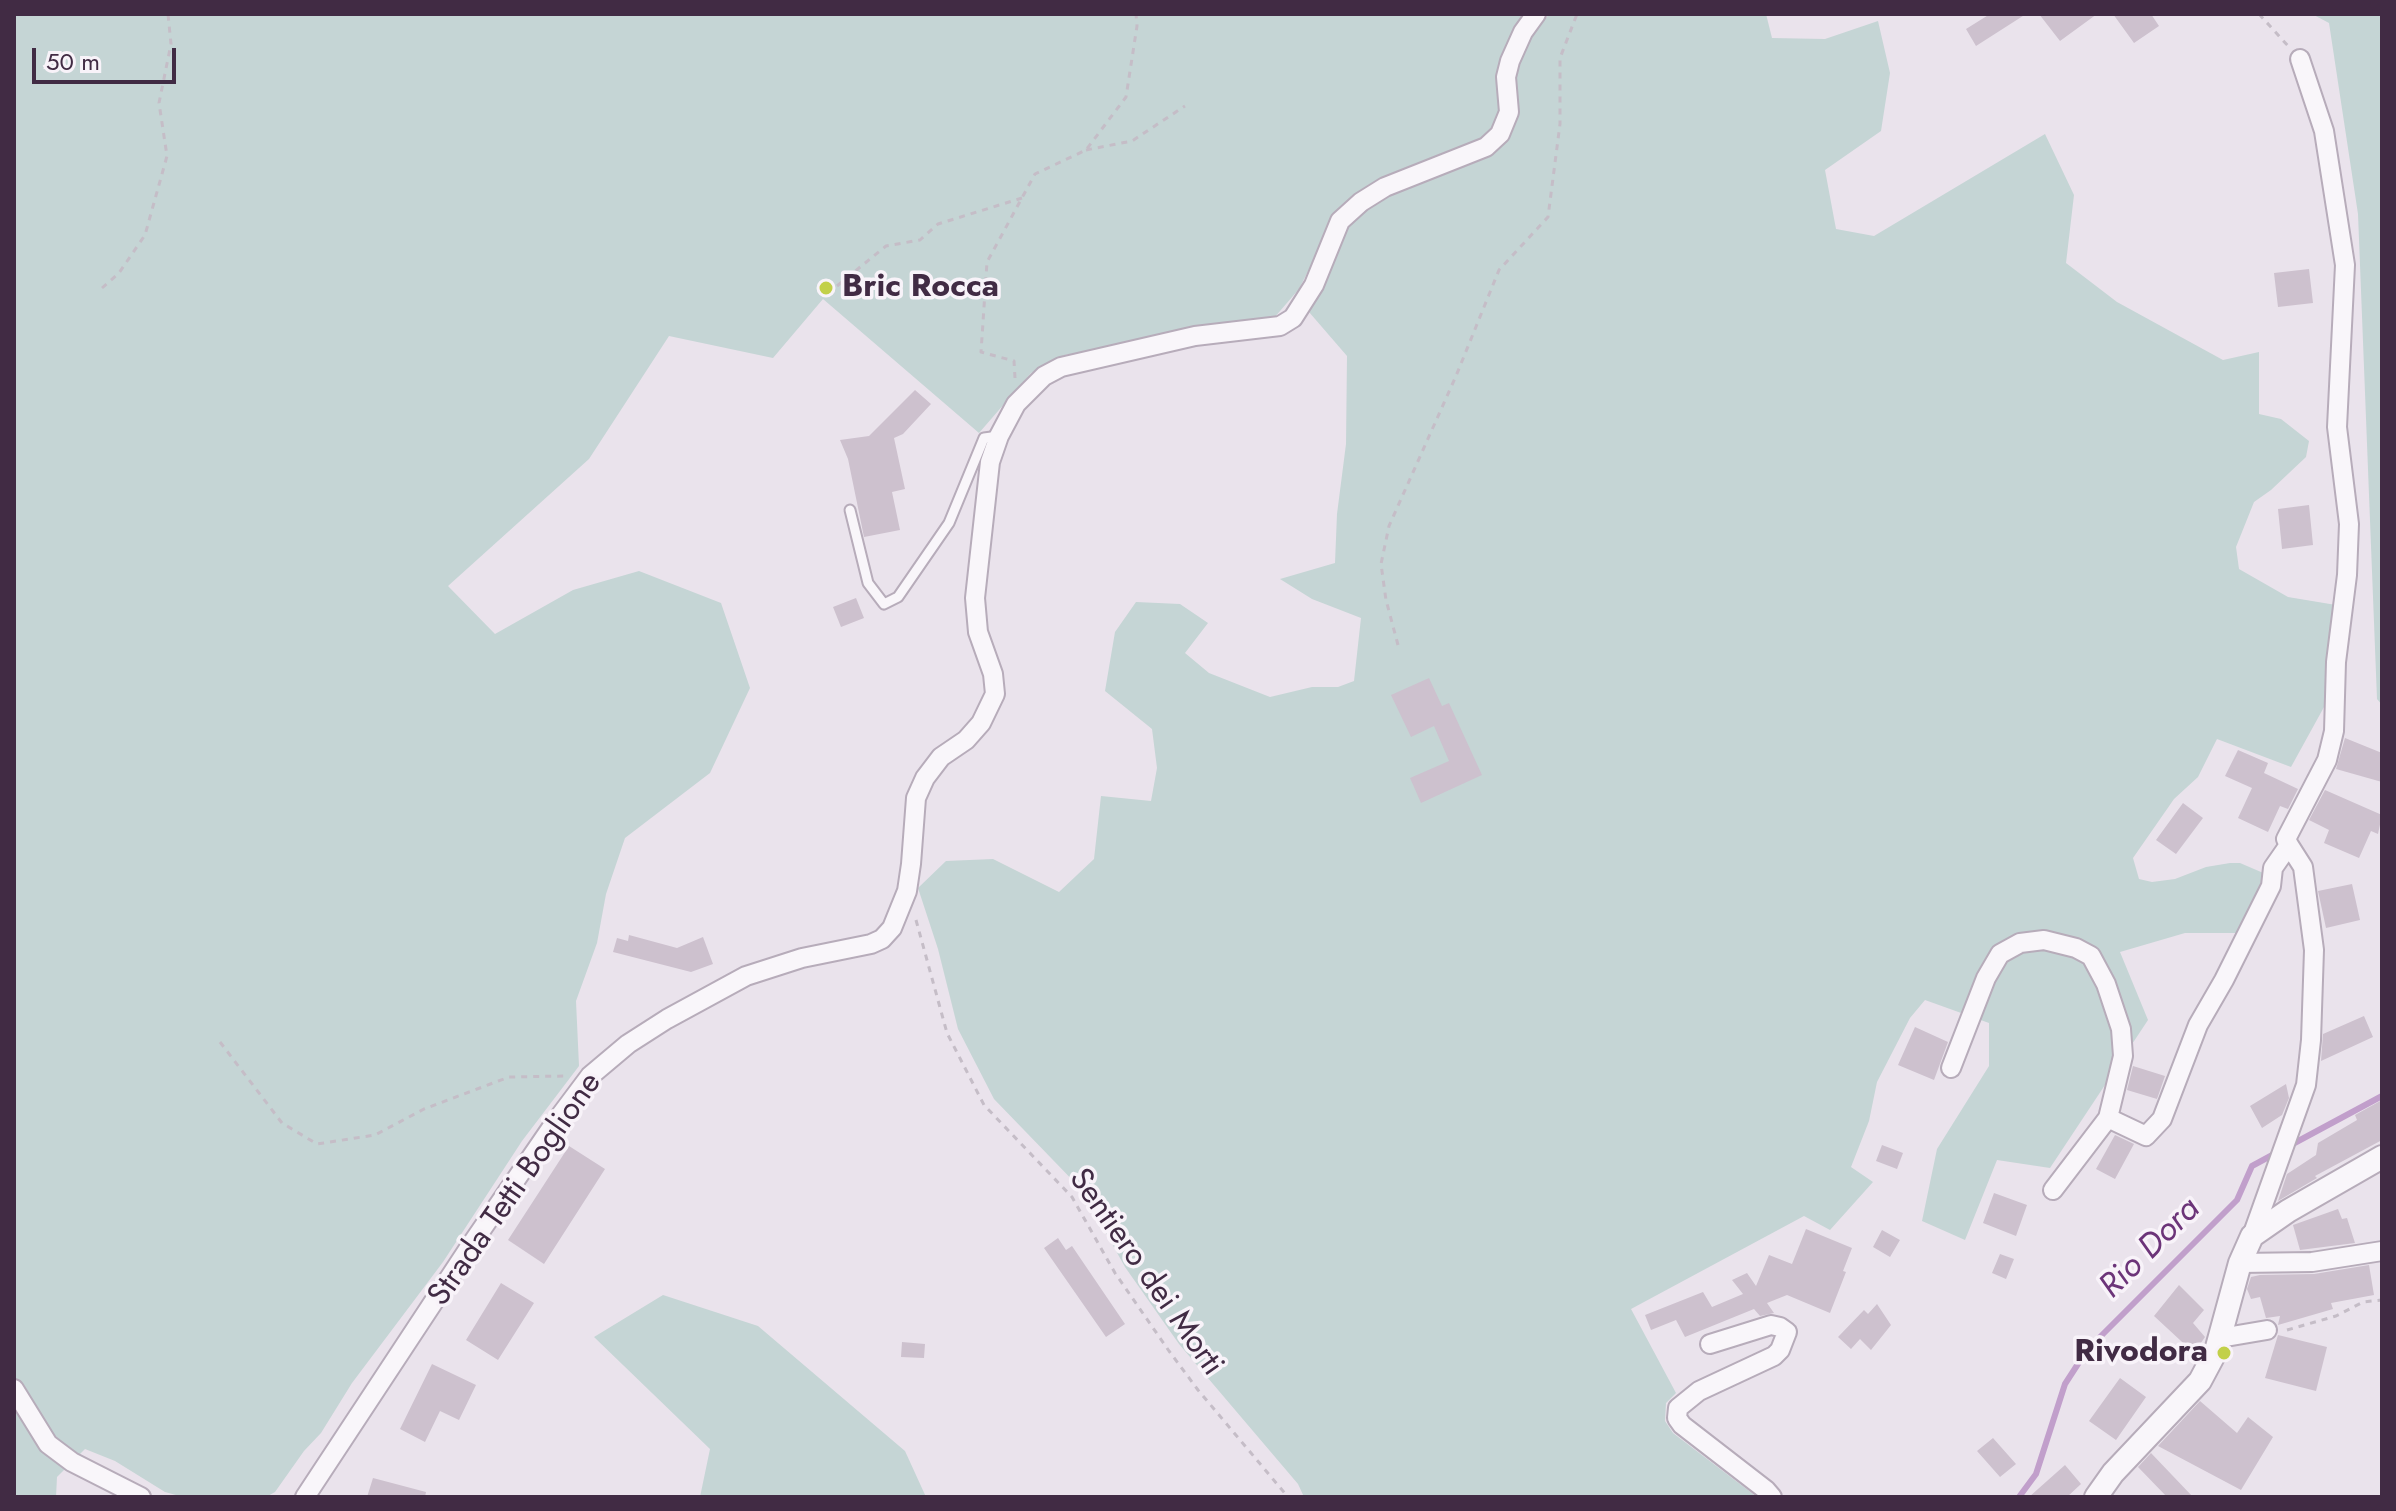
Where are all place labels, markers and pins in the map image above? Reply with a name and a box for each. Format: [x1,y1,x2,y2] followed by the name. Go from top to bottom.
[842,269,999,307] place label: Bric Rocca
[817,279,835,297] marker: Bric Rocca
[2074,1334,2208,1372] place label: Rivodora
[2215,1344,2233,1362] marker: Rivodora

